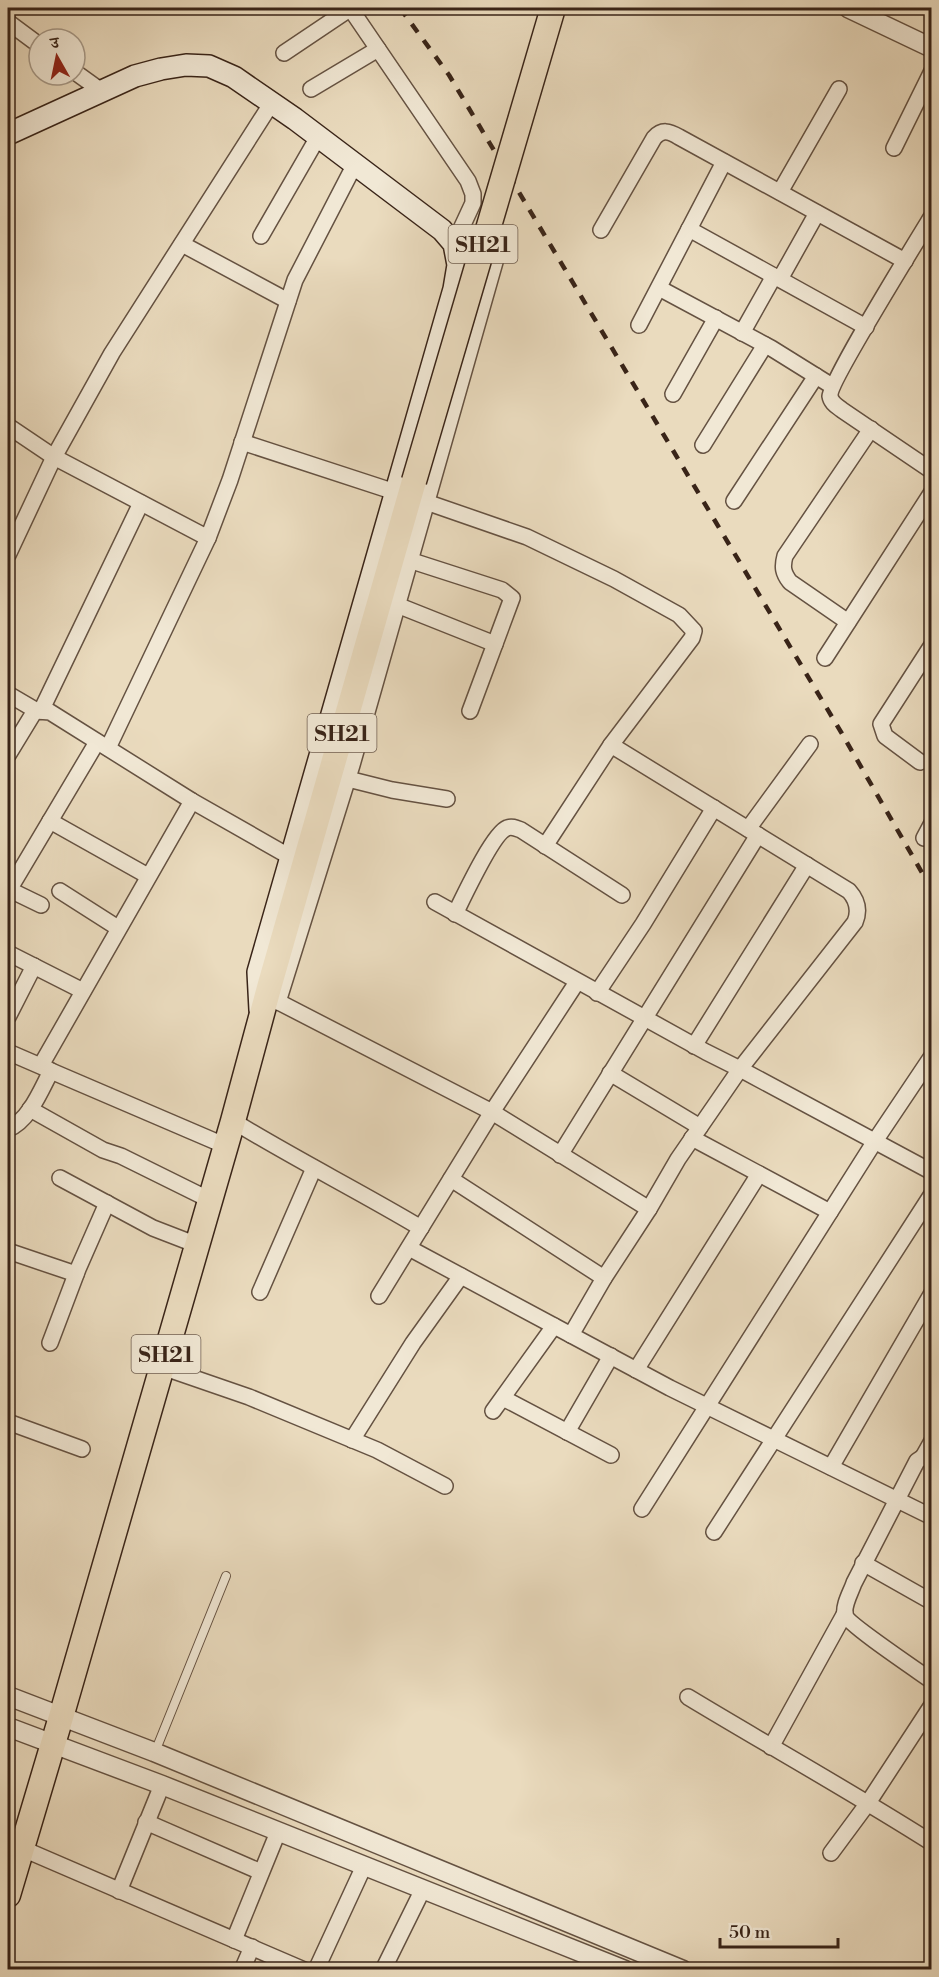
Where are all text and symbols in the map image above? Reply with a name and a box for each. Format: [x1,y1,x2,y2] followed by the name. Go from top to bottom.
[27,27,87,87] north arrow
[48,32,62,54] text: उ
[448,225,518,263] road number: SH21
[308,714,376,752] road number: SH21
[132,1335,201,1373] road number: SH21
[720,1911,838,1949] scale bar
[729,1921,771,1944] text: 50 m

